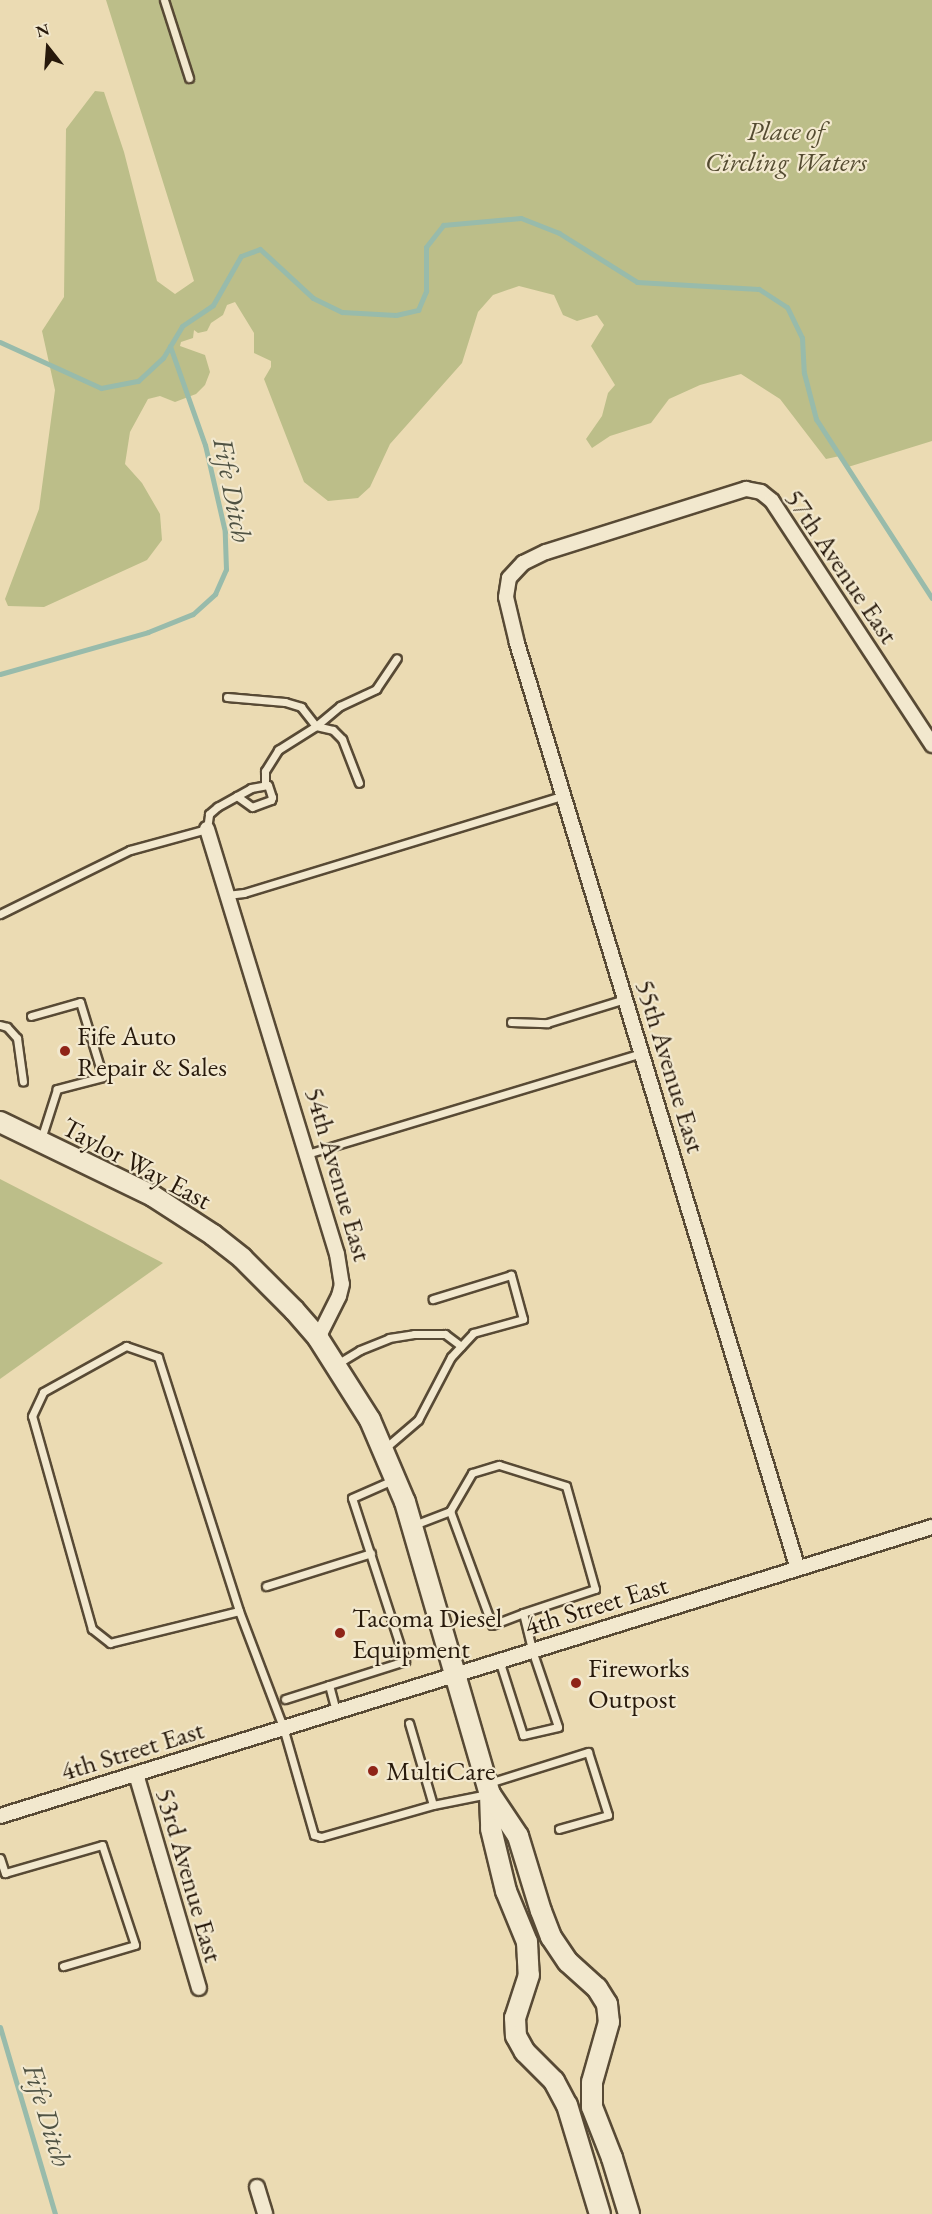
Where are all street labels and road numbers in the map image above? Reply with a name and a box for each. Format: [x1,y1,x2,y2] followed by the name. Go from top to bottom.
[778,483,906,649] street label: 57th Avenue East
[629,976,713,1156] street label: 55th Avenue East
[299,1083,379,1265] street label: 54th Avenue East
[57,1110,217,1216] street label: Taylor Way East
[521,1568,671,1642] street label: 4th Street East
[57,1713,207,1787] street label: 4th Street East
[150,1784,230,1966] street label: 53rd Avenue East

